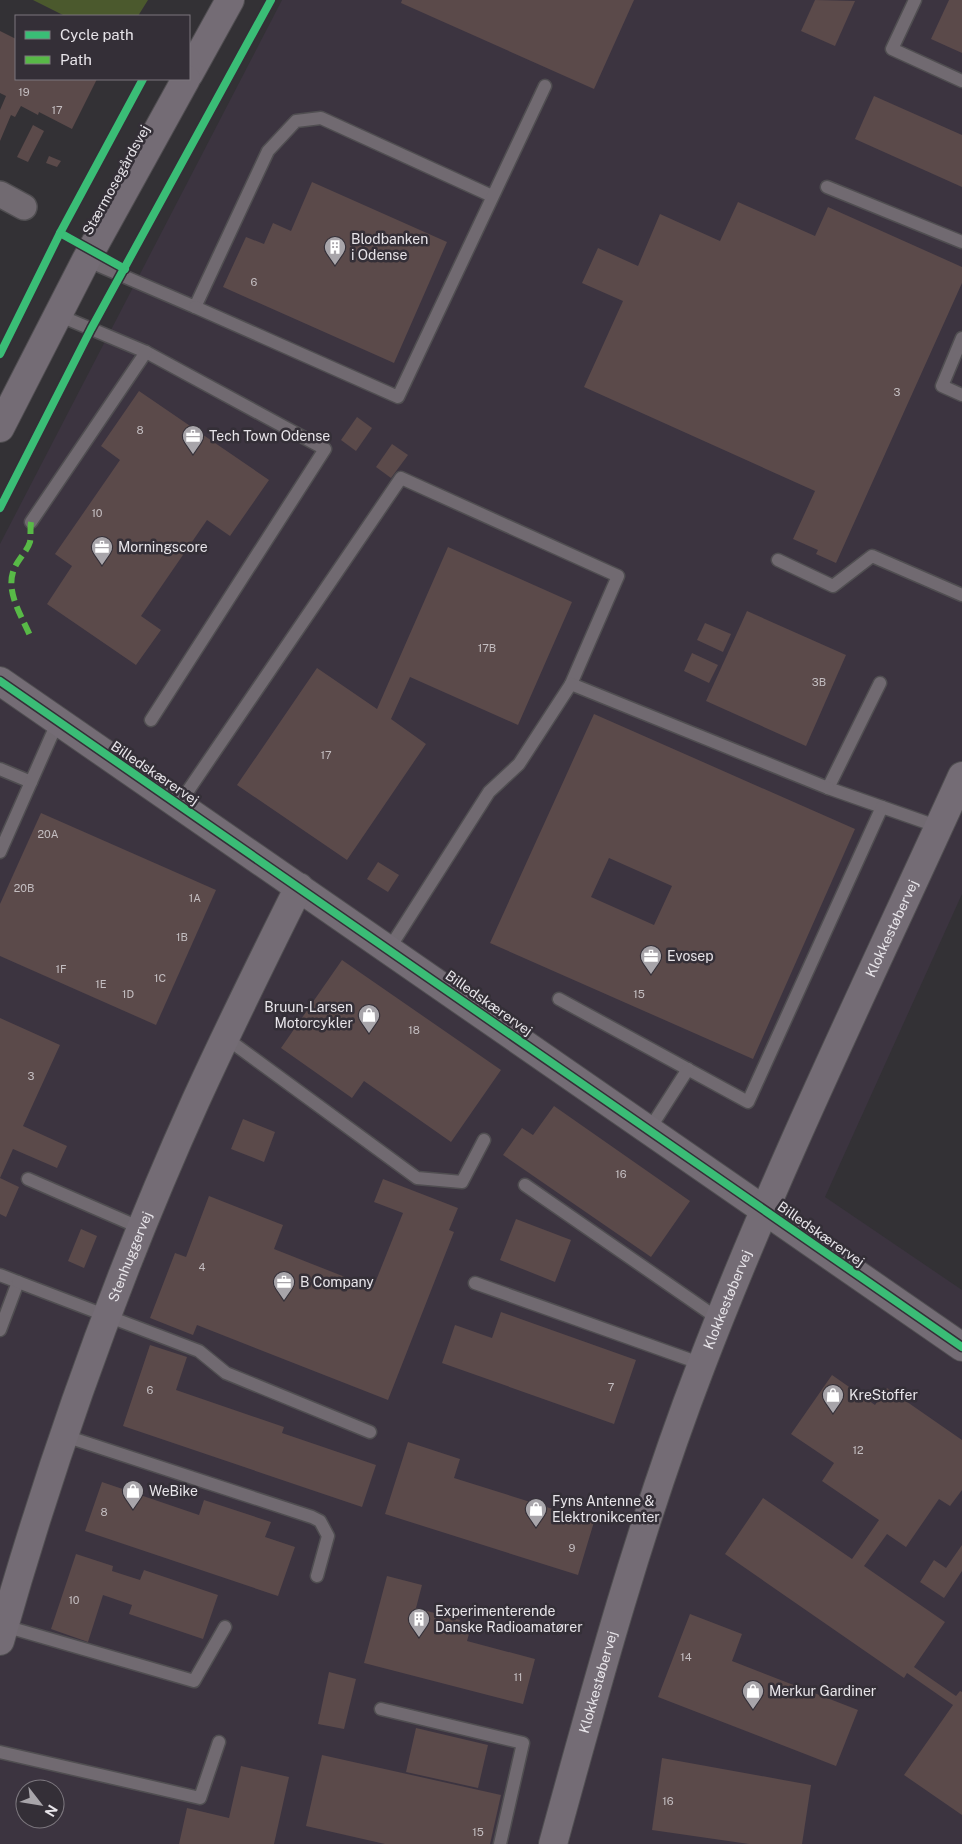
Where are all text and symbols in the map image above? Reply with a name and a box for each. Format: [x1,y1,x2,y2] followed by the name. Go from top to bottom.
[15,15,190,80] legend
[60,26,134,43] text: Cycle path
[60,51,92,68] text: Path
[18,86,30,98] house number: 19
[51,104,63,116] house number: 17
[79,122,153,238] street label: Stærmosegårdsvej
[351,231,428,263] place label: Blodbanken i Odense
[323,235,347,266] building icon: Blodbanken i Odense
[251,276,258,288] house number: 6
[894,386,901,398] house number: 3
[136,424,144,436] house number: 8
[181,424,205,455] office icon: Tech Town Odense
[209,428,330,444] place label: Tech Town Odense
[91,507,103,519] house number: 10
[90,535,114,566] office icon: Morningscore
[118,539,208,555] place label: Morningscore
[478,642,496,654] house number: 17B
[812,676,826,688] house number: 3B
[108,738,202,808] street label: Billedskærervej
[320,749,332,761] house number: 17
[37,828,59,840] house number: 20A
[862,877,921,980] street label: Klokkestøbervej
[14,882,34,894] house number: 20B
[189,892,201,904] house number: 1A
[176,931,188,943] house number: 1B
[639,944,663,975] office icon: Evosep
[667,948,714,964] place label: Evosep
[55,963,67,975] house number: 1F
[443,967,535,1039] street label: Billedskærervej
[154,972,166,984] house number: 1C
[95,978,107,990] house number: 1E
[122,988,134,1000] house number: 1D
[633,988,645,1000] house number: 15
[264,999,353,1031] place label: Bruun-Larsen Motorcykler
[357,1003,381,1034] shop icon: Bruun-Larsen Motorcykler
[408,1024,420,1036] house number: 18
[28,1070,35,1082] house number: 3
[615,1168,627,1180] house number: 16
[775,1198,867,1270] street label: Billedskærervej
[105,1209,155,1304] street label: Stenhuggervej
[700,1248,755,1352] street label: Klokkestøbervej
[199,1261,206,1273] house number: 4
[272,1270,296,1301] office icon: B Company
[300,1274,374,1290] place label: B Company
[608,1381,615,1393] house number: 7
[821,1383,845,1414] shop icon: KreStoffer
[147,1384,154,1396] house number: 6
[849,1387,918,1403] place label: KreStoffer
[852,1444,864,1456] house number: 12
[121,1479,145,1510] shop icon: WeBike
[149,1483,198,1499] place label: WeBike
[552,1493,660,1525] place label: Fyns Antenne & Elektronikcenter
[524,1497,548,1528] shop icon: Fyns Antenne & Elektronikcenter
[100,1506,108,1518] house number: 8
[569,1542,576,1554] house number: 9
[68,1594,80,1606] house number: 10
[435,1603,583,1635] place label: Experimenterende Danske Radioamatører
[407,1607,431,1638] building icon: Experimenterende Danske Radioamatører
[576,1629,620,1735] street label: Klokkestøbervej
[680,1651,692,1663] house number: 14
[514,1671,522,1683] house number: 11
[741,1679,765,1710] shop icon: Merkur Gardiner
[769,1683,876,1699] place label: Merkur Gardiner
[15,1779,65,1829] north arrow
[662,1795,674,1807] house number: 16
[41,1802,61,1820] text: N
[472,1826,484,1838] house number: 15

